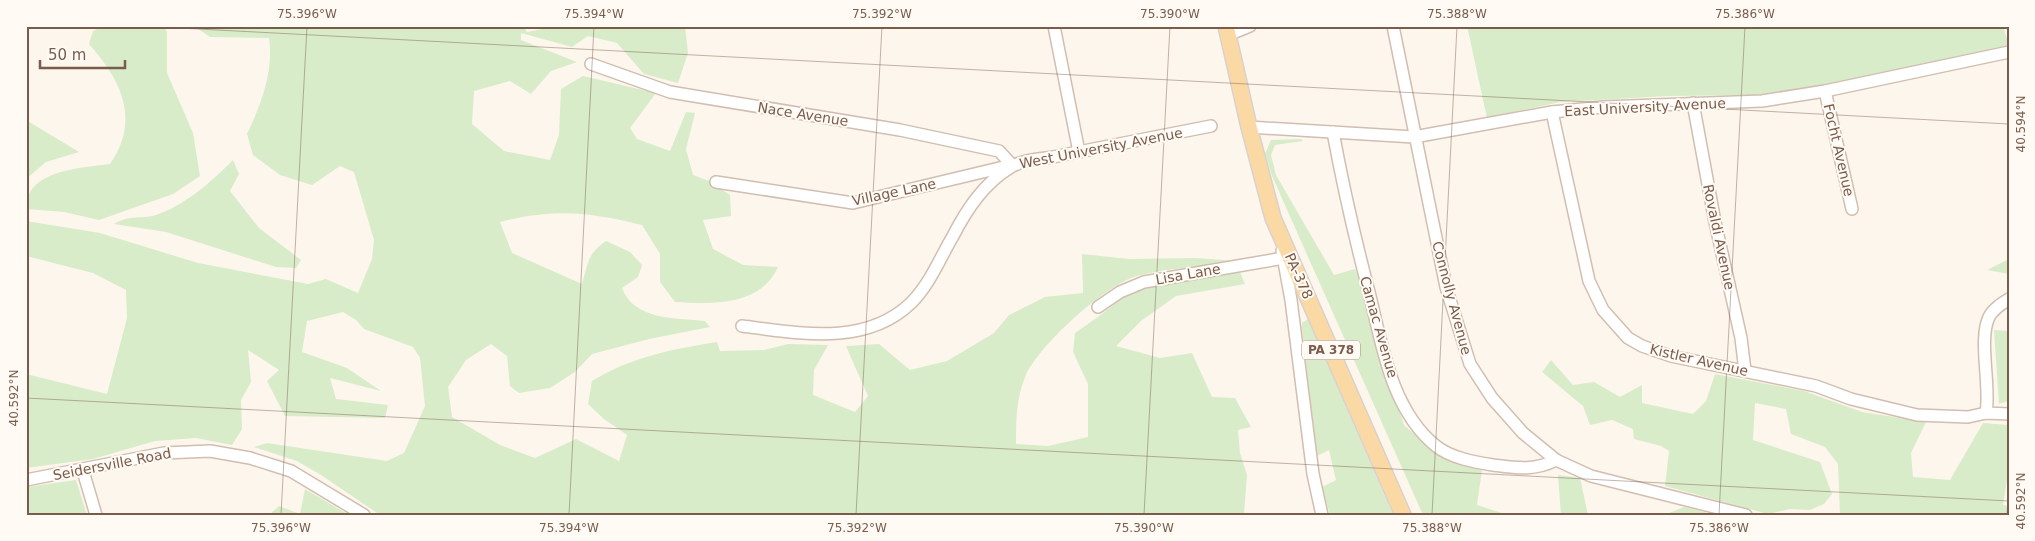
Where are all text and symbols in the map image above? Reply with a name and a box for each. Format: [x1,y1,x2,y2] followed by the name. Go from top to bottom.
[277,7,337,21] text: 75.396°W
[564,7,624,21] text: 75.394°W
[852,7,912,21] text: 75.392°W
[1140,7,1200,21] text: 75.390°W
[1427,7,1487,21] text: 75.388°W
[1715,7,1775,21] text: 75.386°W
[40,38,125,70] scale bar
[48,46,86,64] text: 50 m
[1564,95,1726,119] street label: East University Avenue
[2014,96,2028,152] text: 40.594°N
[756,99,850,129] street label: Nace Avenue
[1821,102,1857,198] street label: Focht Avenue
[1018,124,1184,172] street label: West University Avenue
[851,175,937,209] street label: Village Lane
[1700,183,1738,291] street label: Rovaldi Avenue
[1429,239,1475,357] street label: Connolly Avenue
[1282,251,1316,301] street label: PA-378
[1154,260,1222,288] street label: Lisa Lane
[1357,274,1401,380] street label: Camac Avenue
[1302,340,1360,360] road number: PA 378
[1648,341,1750,379] street label: Kistler Avenue
[7,370,21,426] text: 40.592°N
[52,445,172,483] street label: Seidersville Road
[2014,473,2028,529] text: 40.592°N
[251,521,311,535] text: 75.396°W
[539,521,599,535] text: 75.394°W
[827,521,887,535] text: 75.392°W
[1114,521,1174,535] text: 75.390°W
[1402,521,1462,535] text: 75.388°W
[1689,521,1749,535] text: 75.386°W

